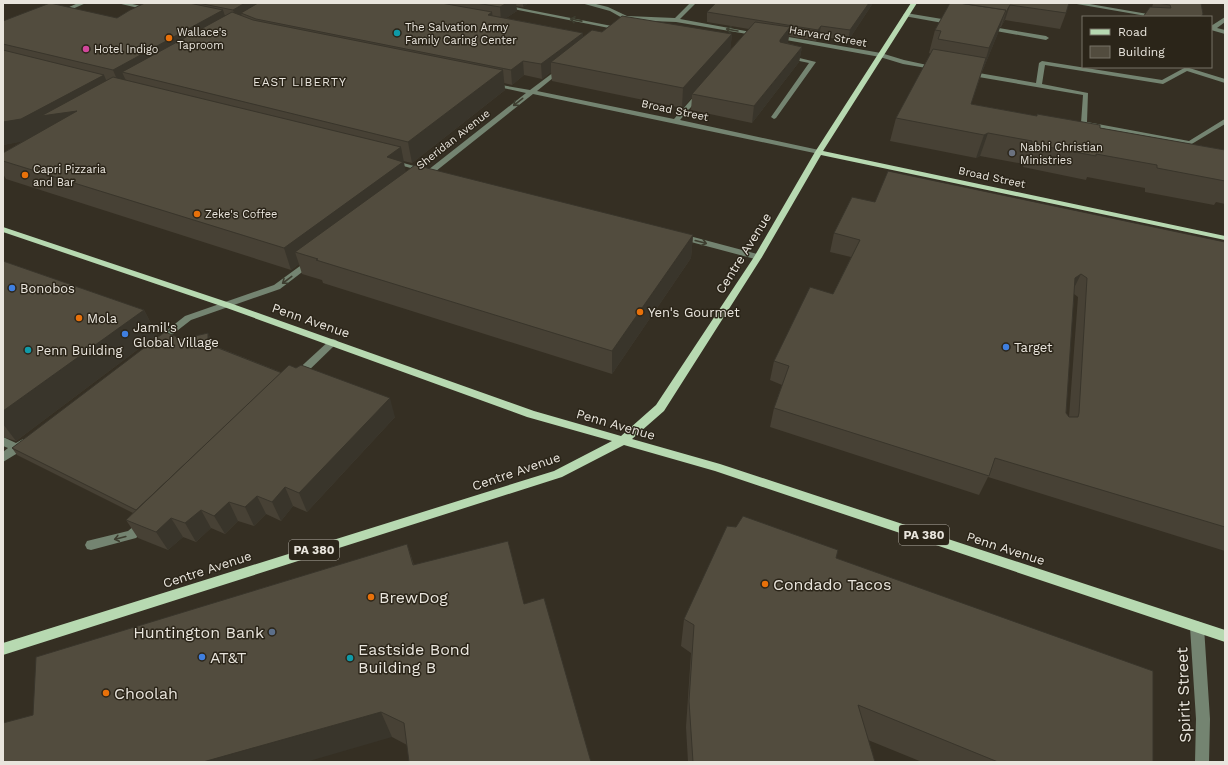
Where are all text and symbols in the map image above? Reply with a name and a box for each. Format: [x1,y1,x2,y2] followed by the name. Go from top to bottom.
[570,15,583,23] one-way arrow
[1082,16,1212,68] legend
[405,21,517,47] place label: The Salvation Army Family Caring Center
[788,23,868,50] street label: Harvard Street
[726,25,739,33] one-way arrow
[1118,25,1147,39] text: Road
[177,26,227,52] place label: Wallace's Taproom
[392,28,402,38] marker: The Salvation Army Family Caring Center
[164,33,174,43] marker: Wallace's Taproom
[94,43,158,56] place label: Hotel Indigo
[81,44,91,54] marker: Hotel Indigo
[1118,45,1165,59] text: Building
[253,75,347,89] district label: EAST LIBERTY
[640,97,710,124] street label: Broad Street
[513,98,524,107] one-way arrow
[414,107,493,172] street label: Sheridan Avenue
[1020,141,1103,167] place label: Nabhi Christian Ministries
[1007,148,1017,158] marker: Nabhi Christian Ministries
[33,163,106,189] place label: Capri Pizzaria and Bar
[957,164,1027,191] street label: Broad Street
[20,170,30,180] marker: Capri Pizzaria and Bar
[205,208,277,221] place label: Zeke's Coffee
[192,209,202,219] marker: Zeke's Coffee
[713,210,774,296] street label: Centre Avenue
[695,239,708,246] one-way arrow
[282,276,293,284] one-way arrow
[20,281,75,296] place label: Bonobos
[7,283,17,293] marker: Bonobos
[270,300,352,341] street label: Penn Avenue
[648,305,740,320] place label: Yen's Gourmet
[635,307,645,317] marker: Yen's Gourmet
[87,311,118,326] place label: Mola
[74,313,84,323] marker: Mola
[133,320,219,350] place label: Jamil's Global Village
[120,329,130,339] marker: Jamil's Global Village
[1014,340,1053,355] place label: Target
[1001,342,1011,352] marker: Target
[36,343,122,358] place label: Penn Building
[23,345,33,355] marker: Penn Building
[575,406,657,443] street label: Penn Avenue
[470,449,562,494] street label: Centre Avenue
[899,525,949,545] road number: PA 380
[965,529,1047,568] street label: Penn Avenue
[114,535,127,542] one-way arrow
[289,540,339,560] road number: PA 380
[161,548,253,591] street label: Centre Avenue
[773,575,891,594] place label: Condado Tacos
[760,579,770,589] marker: Condado Tacos
[379,588,448,607] place label: BrewDog
[366,592,376,602] marker: BrewDog
[133,623,264,642] place label: Huntington Bank
[267,627,277,637] marker: Huntington Bank
[358,640,470,677] place label: Eastside Bond Building B
[1172,647,1195,743] street label: Spirit Street
[210,648,247,667] place label: AT&T
[197,652,207,662] marker: AT&T
[345,653,355,663] marker: Eastside Bond Building B
[114,684,178,703] place label: Choolah
[101,688,111,698] marker: Choolah

